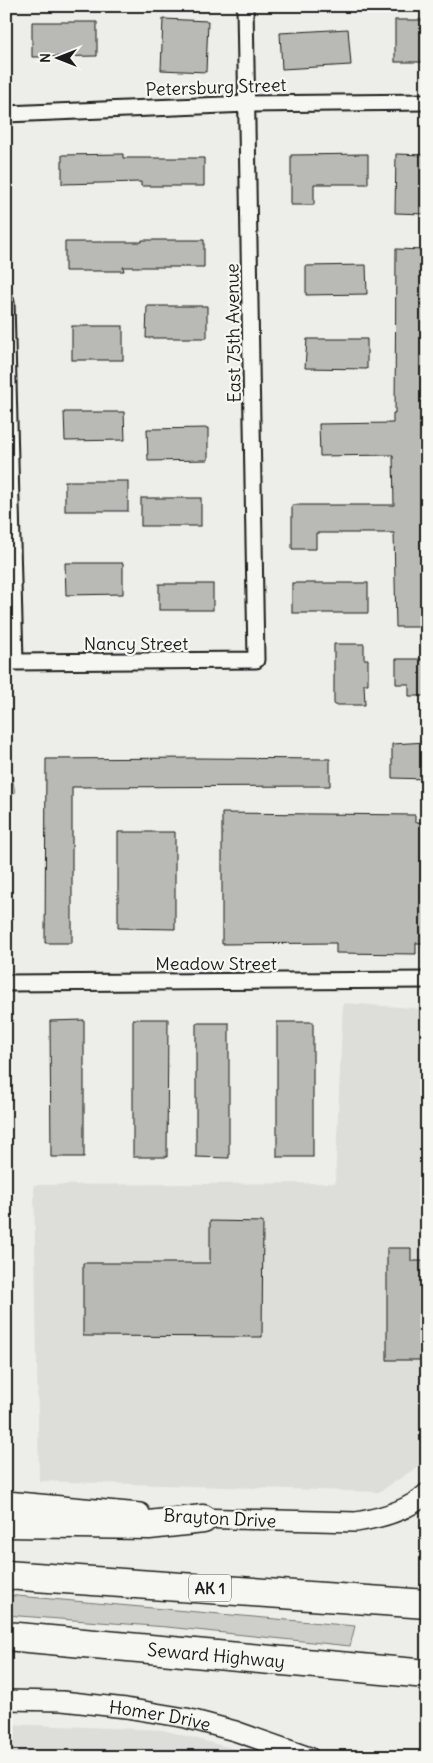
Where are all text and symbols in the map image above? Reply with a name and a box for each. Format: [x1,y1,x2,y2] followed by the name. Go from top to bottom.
[32,32,82,82] north arrow
[36,53,54,63] text: N
[145,73,287,101] street label: Petersburg Street
[220,263,246,403] street label: East 75th Avenue
[84,632,188,655] street label: Nancy Street
[155,952,277,975] street label: Meadow Street
[163,1504,277,1532] street label: Brayton Drive
[189,1575,231,1602] road number: AK 1
[146,1637,286,1673] street label: Seward Highway
[108,1695,213,1736] street label: Homer Drive

